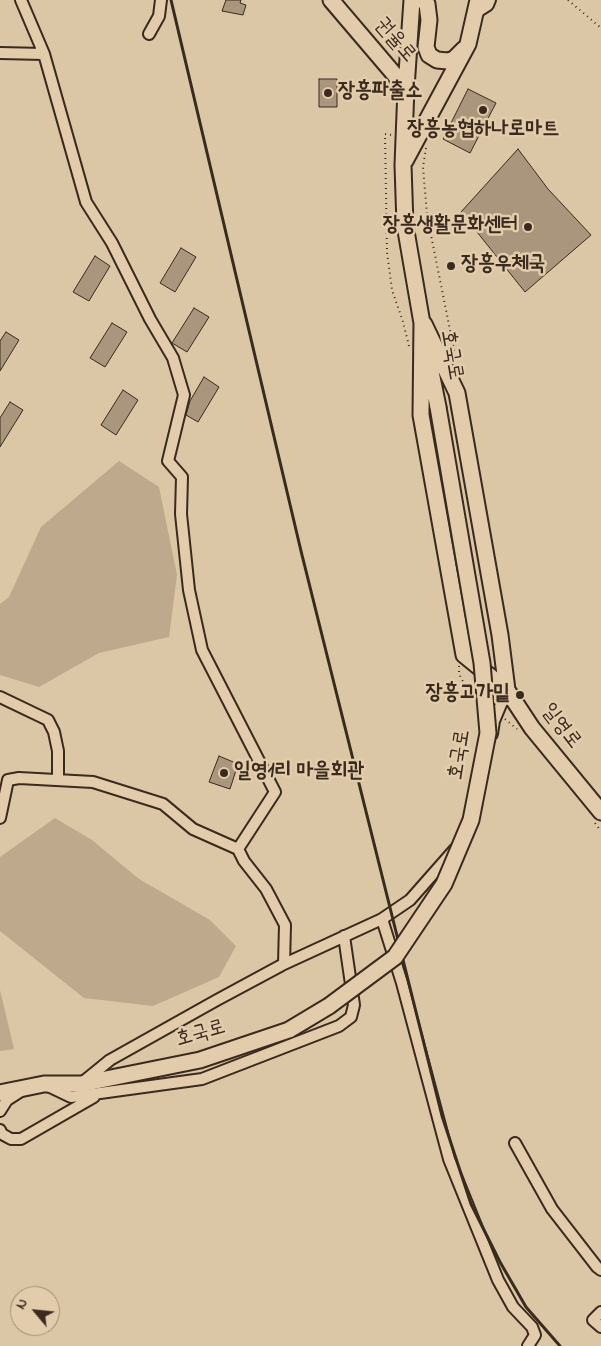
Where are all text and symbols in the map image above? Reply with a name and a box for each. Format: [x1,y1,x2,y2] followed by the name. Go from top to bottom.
[368,14,420,68] street label: 권율로
[338,80,422,106] place label: 장흥파출소
[322,87,334,99] marker: 장흥파출소
[477,104,489,116] marker: 장흥농협하나로마트
[407,118,559,144] place label: 장흥농협하나로마트
[383,214,518,240] place label: 장흥생활문화센터
[522,221,534,233] marker: 장흥생활문화센터
[461,253,545,279] place label: 장흥우체국
[445,260,457,272] marker: 장흥우체국
[433,328,467,382] street label: 호국로
[426,682,510,708] place label: 장흥고가밑
[514,689,526,701] marker: 장흥고가밑
[534,699,586,755] street label: 일영로
[445,728,477,782] street label: 호국로
[234,760,364,786] place label: 일영1리 마을회관
[218,767,230,779] marker: 일영1리 마을회관
[173,1016,229,1054] street label: 호국로
[10,1286,60,1336] north arrow
[11,1295,34,1313] text: N

